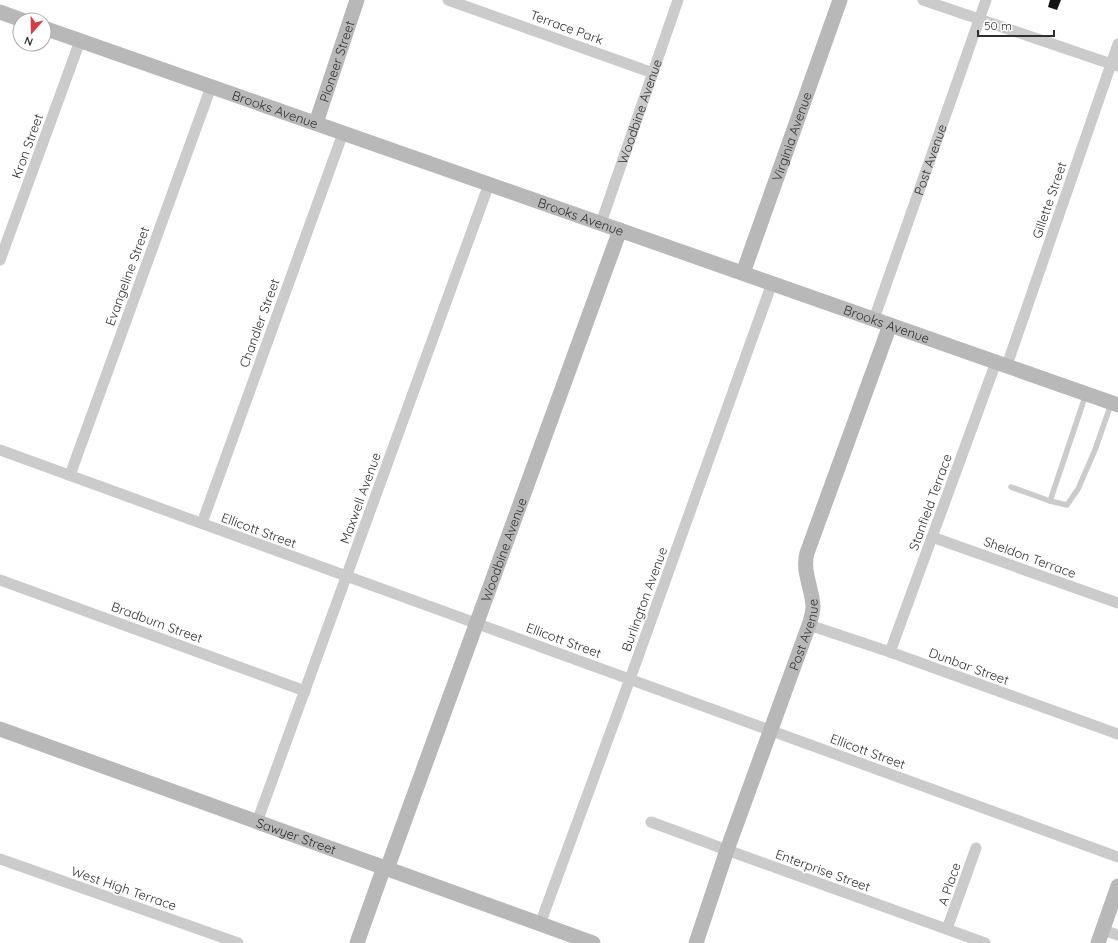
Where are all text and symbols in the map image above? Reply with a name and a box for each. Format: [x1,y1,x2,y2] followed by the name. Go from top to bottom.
[528,6,606,48] street label: Terrace Park
[12,12,52,52] north arrow
[978,12,1054,38] scale bar
[984,18,1012,33] text: 50 m
[316,19,358,104] street label: Pioneer Street
[22,33,35,49] text: N
[614,57,665,166] street label: Woodbine Avenue
[230,87,320,132] street label: Brooks Avenue
[768,90,815,183] street label: Virginia Avenue
[8,111,46,181] street label: Kron Street
[910,122,950,197] street label: Post Avenue
[1028,159,1070,241] street label: Gillette Street
[536,194,626,239] street label: Brooks Avenue
[102,224,152,328] street label: Evangeline Street
[236,276,282,370] street label: Chandler Street
[841,301,932,346] street label: Brooks Avenue
[336,450,384,546] street label: Maxwell Avenue
[905,452,955,552] street label: Stanfield Terrace
[477,495,530,604] street label: Woodbine Avenue
[219,509,299,551] street label: Ellicott Street
[982,533,1078,581] street label: Sheldon Terrace
[618,545,670,653] street label: Burlington Avenue
[109,598,205,646] street label: Bradburn Street
[785,598,821,672] street label: Post Avenue
[524,619,604,661] street label: Ellicott Street
[927,644,1011,688] street label: Dunbar Street
[828,730,908,772] street label: Ellicott Street
[254,814,338,858] street label: Sawyer Street
[773,845,873,895] street label: Enterprise Street
[934,860,964,908] street label: A Place
[69,862,179,914] street label: West High Terrace

